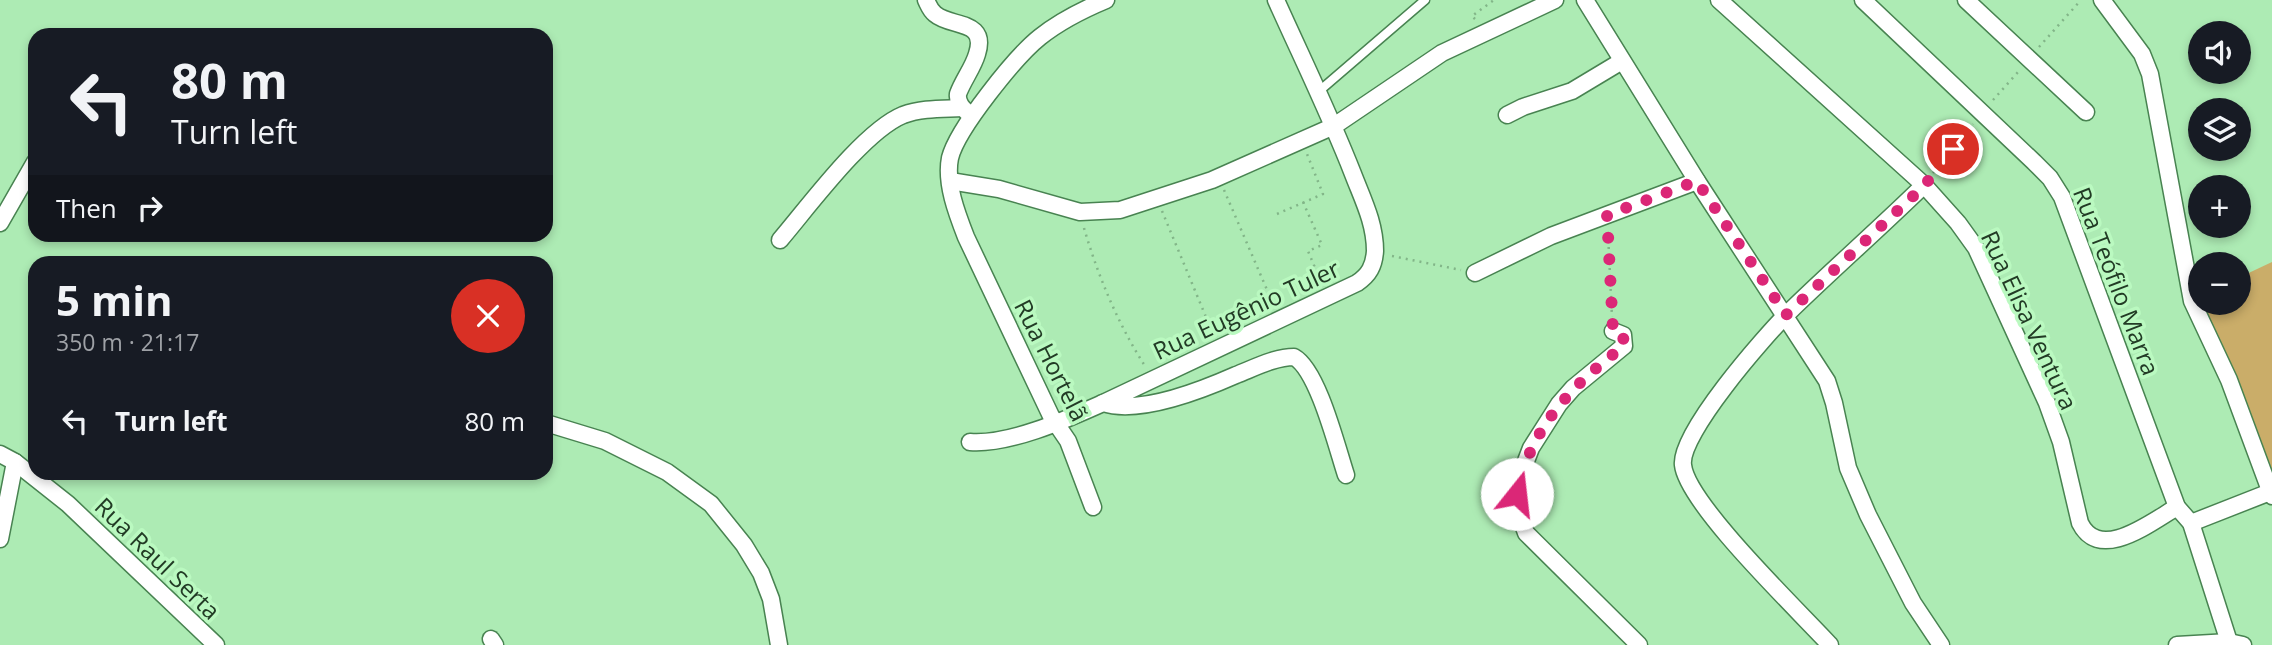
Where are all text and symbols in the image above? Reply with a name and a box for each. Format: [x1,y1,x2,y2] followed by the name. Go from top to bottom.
[2188,21,2251,315] map controls
[2188,21,2251,84] button: sound
[171,47,288,113] text: 80 m
[56,56,147,147] icon: left
[2188,98,2251,161] button: layers
[171,110,297,153] text: Turn left
[1923,119,1983,179] pin
[1934,130,1972,168] icon: arrive
[2188,175,2251,238] button: +
[2066,182,2168,380] street label: Rua Teófilo Marra
[131,189,169,227] icon: right
[56,190,117,226] text: Then
[1974,225,2086,415] street label: Rua Elisa Ventura
[1147,251,1345,367] street label: Rua Eugênio Tuler
[2188,252,2251,315] button: −
[56,271,173,328] text: 5 min
[451,279,525,353] button: close
[1007,293,1097,427] street label: Rua Hortelã
[56,326,199,358] text: 350 m · 21:17
[56,402,94,440] icon: left
[115,403,227,439] text: Turn left
[464,403,525,439] text: 80 m
[1480,457,1554,531] position arrow
[88,490,228,626] street label: Rua Raul Serta

